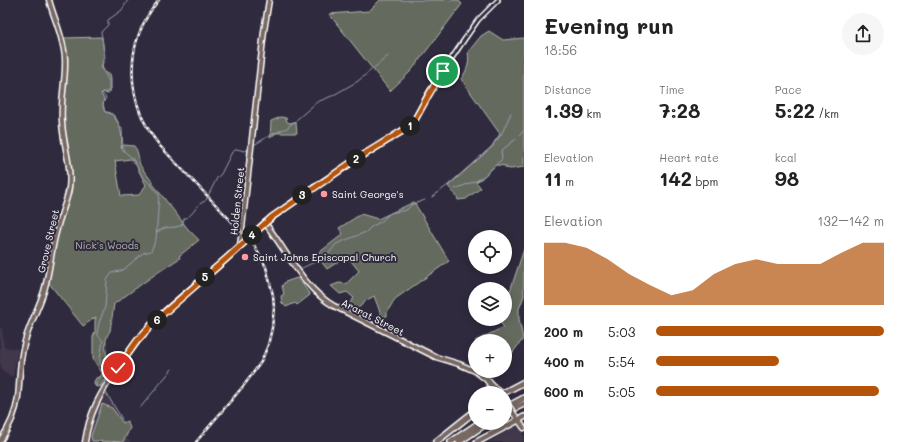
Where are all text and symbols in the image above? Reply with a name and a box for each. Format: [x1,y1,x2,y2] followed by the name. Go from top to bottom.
[544,11,674,40] text: Evening run
[842,13,884,55] button: share
[544,41,577,58] text: 18:56
[426,54,460,88] pin
[432,60,454,82] icon: arrive
[544,82,591,97] text: Distance
[659,82,684,97] text: Time
[775,82,802,97] text: Pace
[544,97,583,123] text: 1.39
[659,97,700,123] text: 7:28
[775,97,815,123] text: 5:22
[583,106,601,121] text: km
[815,106,839,121] text: /km
[400,116,420,136] pin: 1
[408,118,412,133] text: 1
[346,149,366,169] pin: 2
[544,150,593,165] text: Elevation
[659,150,719,165] text: Heart rate
[775,150,797,165] text: kcal
[353,151,359,166] text: 2
[544,165,562,191] text: 11
[659,165,692,191] text: 142
[775,165,799,191] text: 98
[226,166,248,236] street label: Holden Street
[562,174,574,189] text: m
[692,174,718,189] text: bpm
[292,185,312,205] pin: 3
[299,187,305,202] text: 3
[332,187,404,201] place label: Saint George's
[319,189,329,199] marker: Saint George's
[34,208,62,274] street label: Grove Street
[544,212,602,229] text: Elevation
[817,212,884,229] text: 132–142 m
[242,225,262,245] pin: 4
[249,227,255,242] text: 4
[468,230,512,430] map controls
[468,230,512,274] button: locate
[75,238,139,252] park label: Nick's Woods
[253,250,397,264] place label: Saint Johns Episcopal Church
[240,252,250,262] marker: Saint Johns Episcopal Church
[195,267,215,287] pin: 5
[202,269,208,284] text: 5
[468,282,512,326] button: layers
[339,295,407,339] street label: Ararat Street
[147,310,167,330] pin: 6
[154,312,160,327] text: 6
[544,323,583,340] text: 200 m
[608,323,635,340] text: 5:03
[468,334,512,378] button: +
[101,351,135,385] pin
[544,353,584,370] text: 400 m
[608,353,635,370] text: 5:54
[107,357,129,379] icon: check
[544,383,584,400] text: 600 m
[608,383,635,400] text: 5:05
[468,386,512,430] button: −

